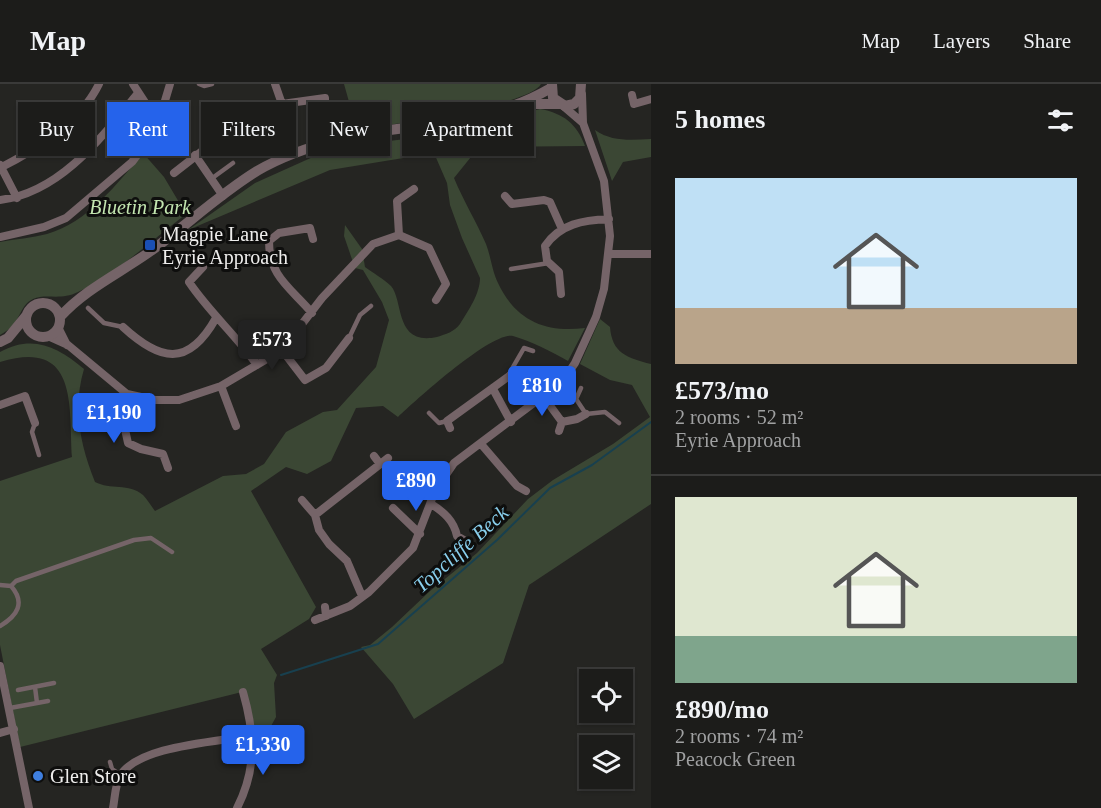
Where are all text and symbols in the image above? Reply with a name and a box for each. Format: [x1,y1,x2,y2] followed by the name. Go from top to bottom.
[30,25,86,56] text: Map
[862,29,900,53] text: Map
[933,29,990,53] text: Layers
[1023,29,1071,53] text: Share
[18,102,95,156] chip: Buy
[107,102,189,156] chip: Rent
[201,102,296,156] chip: Filters
[308,102,390,156] chip: New
[402,102,534,156] chip: Apartment
[1044,104,1077,137] icon: filters
[675,105,765,134] text: 5 homes
[89,196,192,218] park label: Bluetin Park
[822,217,930,325] icon: home
[162,223,288,269] place label: Magpie Lane Eyrie Approach
[143,238,157,252] marker: Magpie Lane Eyrie Approach
[236,320,308,371] pin: £573
[252,328,292,350] text: £573
[506,366,578,417] pin: £810
[522,374,562,396] text: £810
[675,376,769,405] text: £573/mo
[65,393,163,444] pin: £1,190
[87,401,142,423] text: £1,190
[675,406,803,428] text: 2 rooms · 52 m²
[675,429,801,451] text: Eyrie Approach
[380,461,452,512] pin: £890
[396,469,436,491] text: £890
[409,500,514,598] water label: Topcliffe Beck
[822,536,930,644] icon: home
[579,669,633,789] map controls
[579,669,633,723] button: locate
[675,695,769,724] text: £890/mo
[214,725,312,776] pin: £1,330
[675,725,803,747] text: 2 rooms · 74 m²
[236,733,291,755] text: £1,330
[579,735,633,789] button: layers
[675,748,796,770] text: Peacock Green
[50,765,136,787] place label: Glen Store
[31,769,45,783] marker: Glen Store

